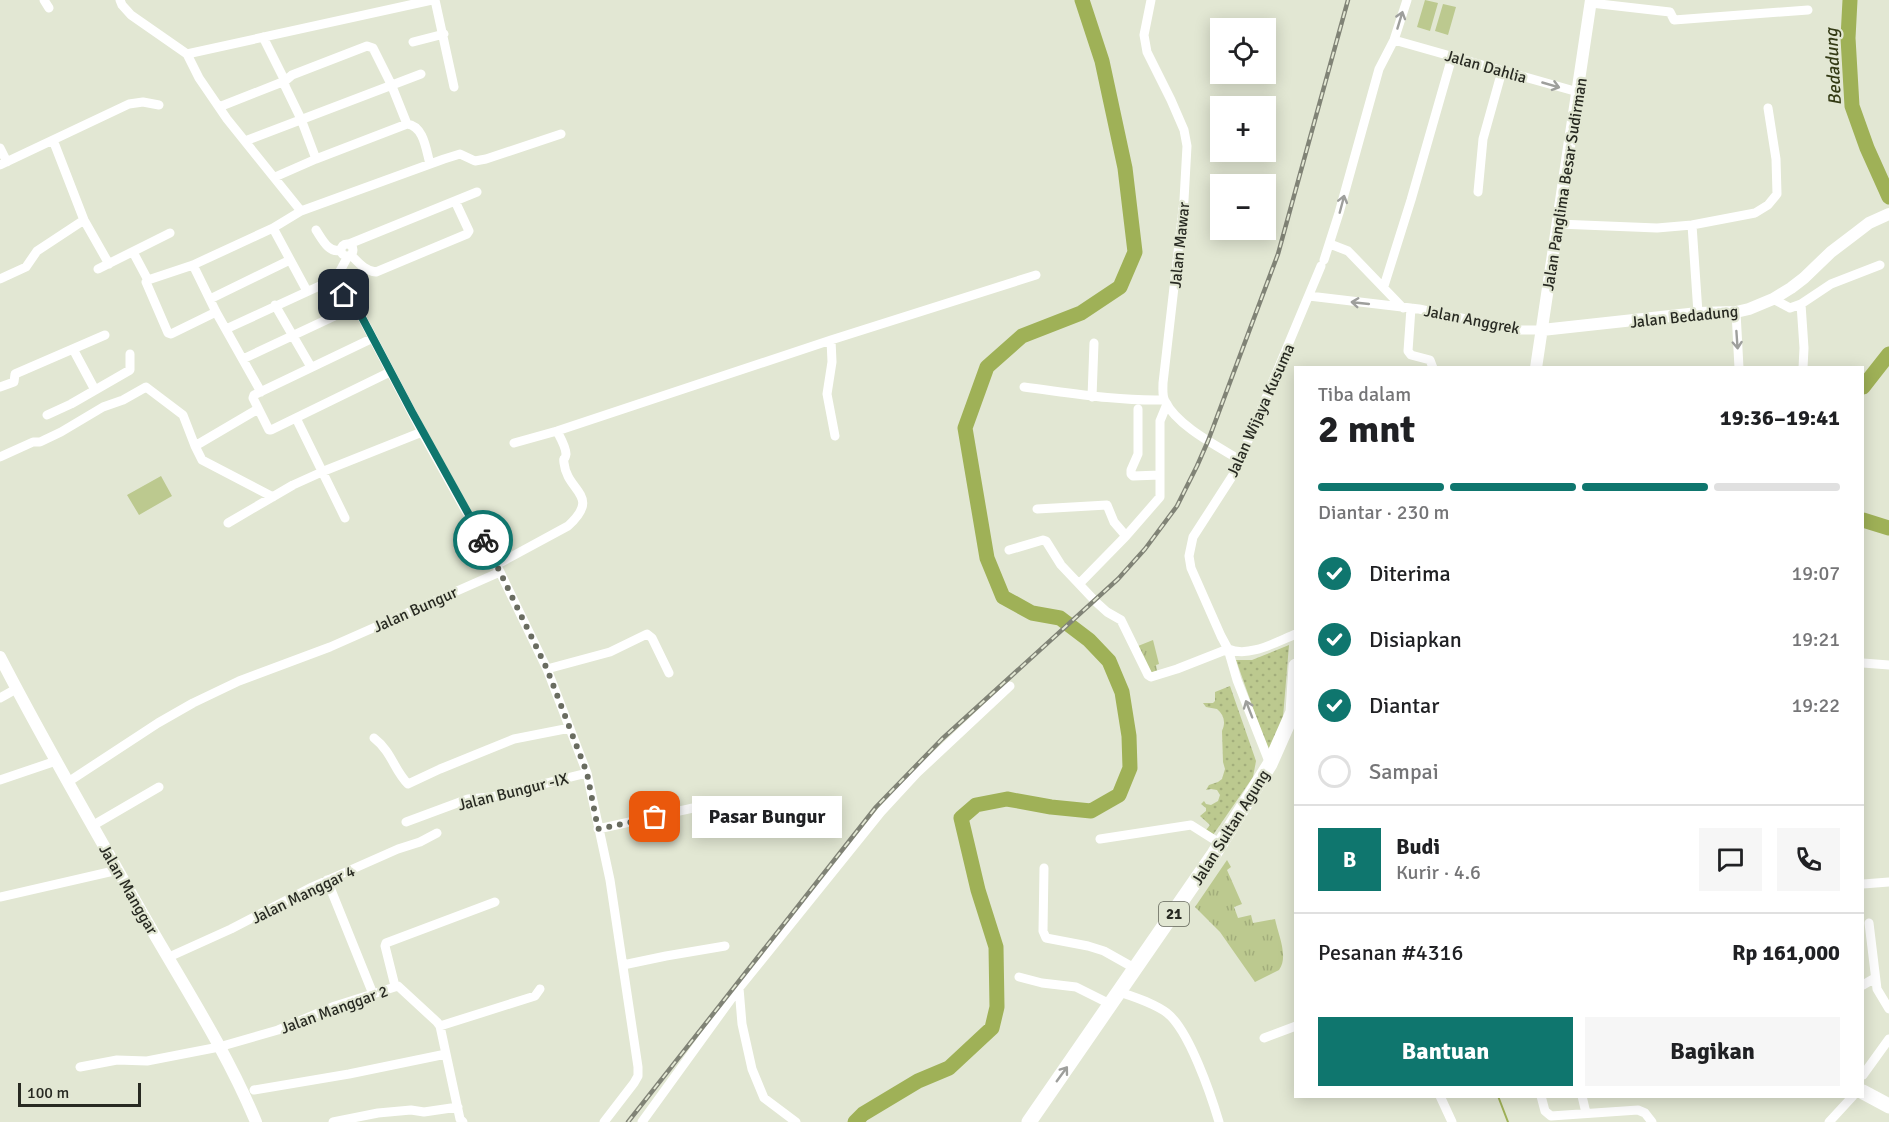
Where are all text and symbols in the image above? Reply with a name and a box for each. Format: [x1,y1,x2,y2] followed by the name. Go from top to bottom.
[1395,11,1406,30] one-way arrow
[1210,18,1276,240] map controls
[1210,18,1276,84] button: locate
[1820,26,1846,106] water label: Bedadung
[1443,46,1529,88] street label: Jalan Dahlia
[1538,76,1592,292] street label: Jalan Panglima Besar Sudirman
[1541,80,1560,91] one-way arrow
[1210,96,1276,162] button: +
[1210,174,1276,240] button: −
[1337,195,1348,214] one-way arrow
[1166,201,1194,289] street label: Jalan Mawar
[318,269,369,320] pin
[327,278,360,311] icon: home
[1351,297,1370,308] one-way arrow
[1422,301,1521,339] street label: Jalan Anggrek
[1629,301,1739,333] street label: Jalan Bedadung
[1732,329,1743,349] one-way arrow
[1223,341,1299,480] street label: Jalan Wijaya Kusuma
[1318,382,1411,407] text: Tiba dalam
[1720,404,1840,431] text: 19:36–19:41
[1318,405,1415,453] text: 2 mnt
[1318,500,1450,525] text: Diantar · 230 m
[453,510,513,570] courier
[467,524,500,557] icon: bike
[1318,557,1351,590] icon: check
[1369,560,1451,587] text: Diterima
[1791,561,1840,586] text: 19:07
[370,582,461,637] street label: Jalan Bungur
[1318,623,1351,656] icon: check
[1369,626,1462,653] text: Disiapkan
[1791,627,1840,652] text: 19:21
[1318,689,1351,722] icon: check
[1369,692,1439,719] text: Diantar
[1791,693,1840,718] text: 19:22
[1242,700,1253,719] one-way arrow
[1369,758,1439,785] text: Sampai
[1187,766,1274,889] street label: Jalan Sultan Agung
[456,768,571,815] street label: Jalan Bungur -IX
[629,791,680,842] pin
[691,796,841,838] callout: Pasar Bungur
[638,800,671,833] icon: bag
[709,804,825,829] text: Pasar Bungur
[1699,828,1762,891] button: chat
[1777,828,1840,891] button: phone
[1396,833,1440,860] text: Budi
[94,841,162,938] street label: Jalan Manggar
[1343,846,1356,873] text: B
[1396,860,1481,885] text: Kurir · 4.6
[248,861,359,929] street label: Jalan Manggar 4
[1159,902,1189,926] road number: 21
[1318,939,1463,966] text: Pesanan #4316
[1732,939,1840,966] text: Rp 161,000
[278,981,391,1039] street label: Jalan Manggar 2
[1318,1017,1573,1086] button: Bantuan
[1585,1017,1840,1086] button: Bagikan
[1056,1066,1068,1082] one-way arrow
[18,1080,141,1108] scale bar
[27,1083,69,1103] text: 100 m

